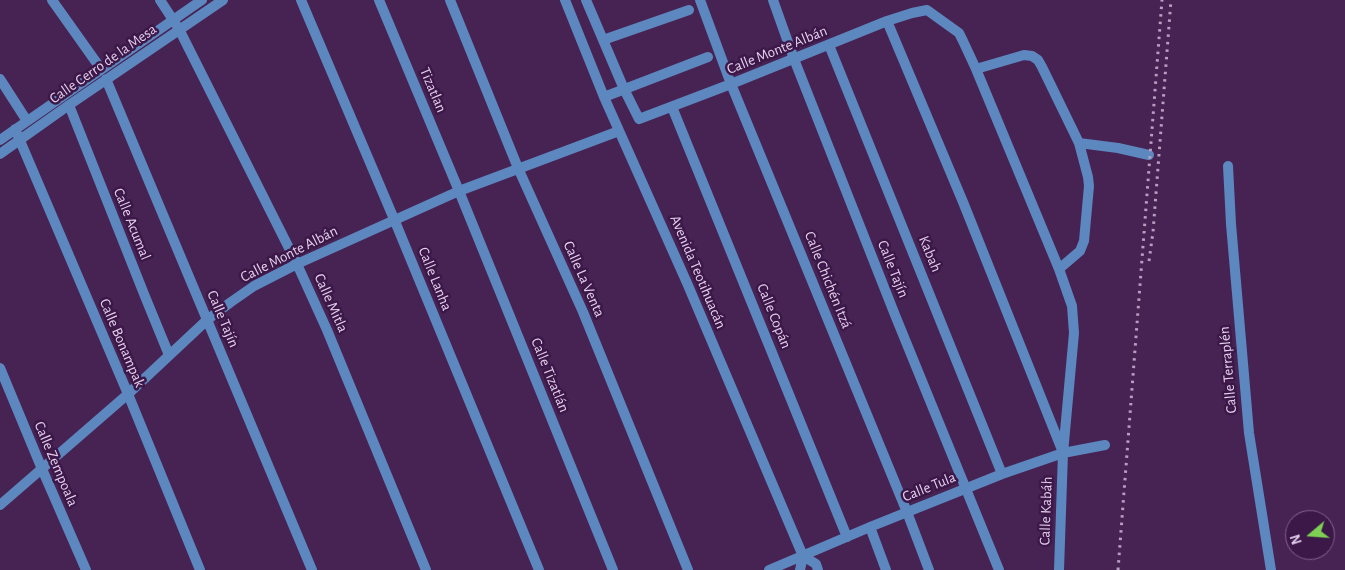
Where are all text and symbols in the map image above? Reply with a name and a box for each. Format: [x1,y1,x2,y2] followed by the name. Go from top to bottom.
[46,20,160,108] street label: Calle Cerro de la Mesa
[724,22,830,78] street label: Calle Monte Albán
[416,65,450,115] street label: Tizatlan
[109,185,155,263] street label: Calle Acumal
[666,213,730,331] street label: Avenida Teotihuacán
[237,222,341,286] street label: Calle Monte Albán
[800,229,856,331] street label: Calle Chichén Itzá
[915,233,945,275] street label: Kabah
[559,238,609,320] street label: Calle La Venta
[873,238,913,300] street label: Calle Tajín
[414,245,456,313] street label: Calle Lanha
[310,271,352,335] street label: Calle Mitla
[753,281,795,351] street label: Calle Copán
[203,288,243,350] street label: Calle Tajín
[95,296,149,390] street label: Calle Bonampak
[1215,326,1241,414] street label: Calle Terraplén
[527,335,573,415] street label: Calle Tizatlán
[30,419,82,509] street label: Calle Zempoala
[900,468,958,506] street label: Calle Tula
[1036,476,1056,546] street label: Calle Kabáh
[1285,510,1335,560] north arrow
[1289,533,1305,546] text: N

